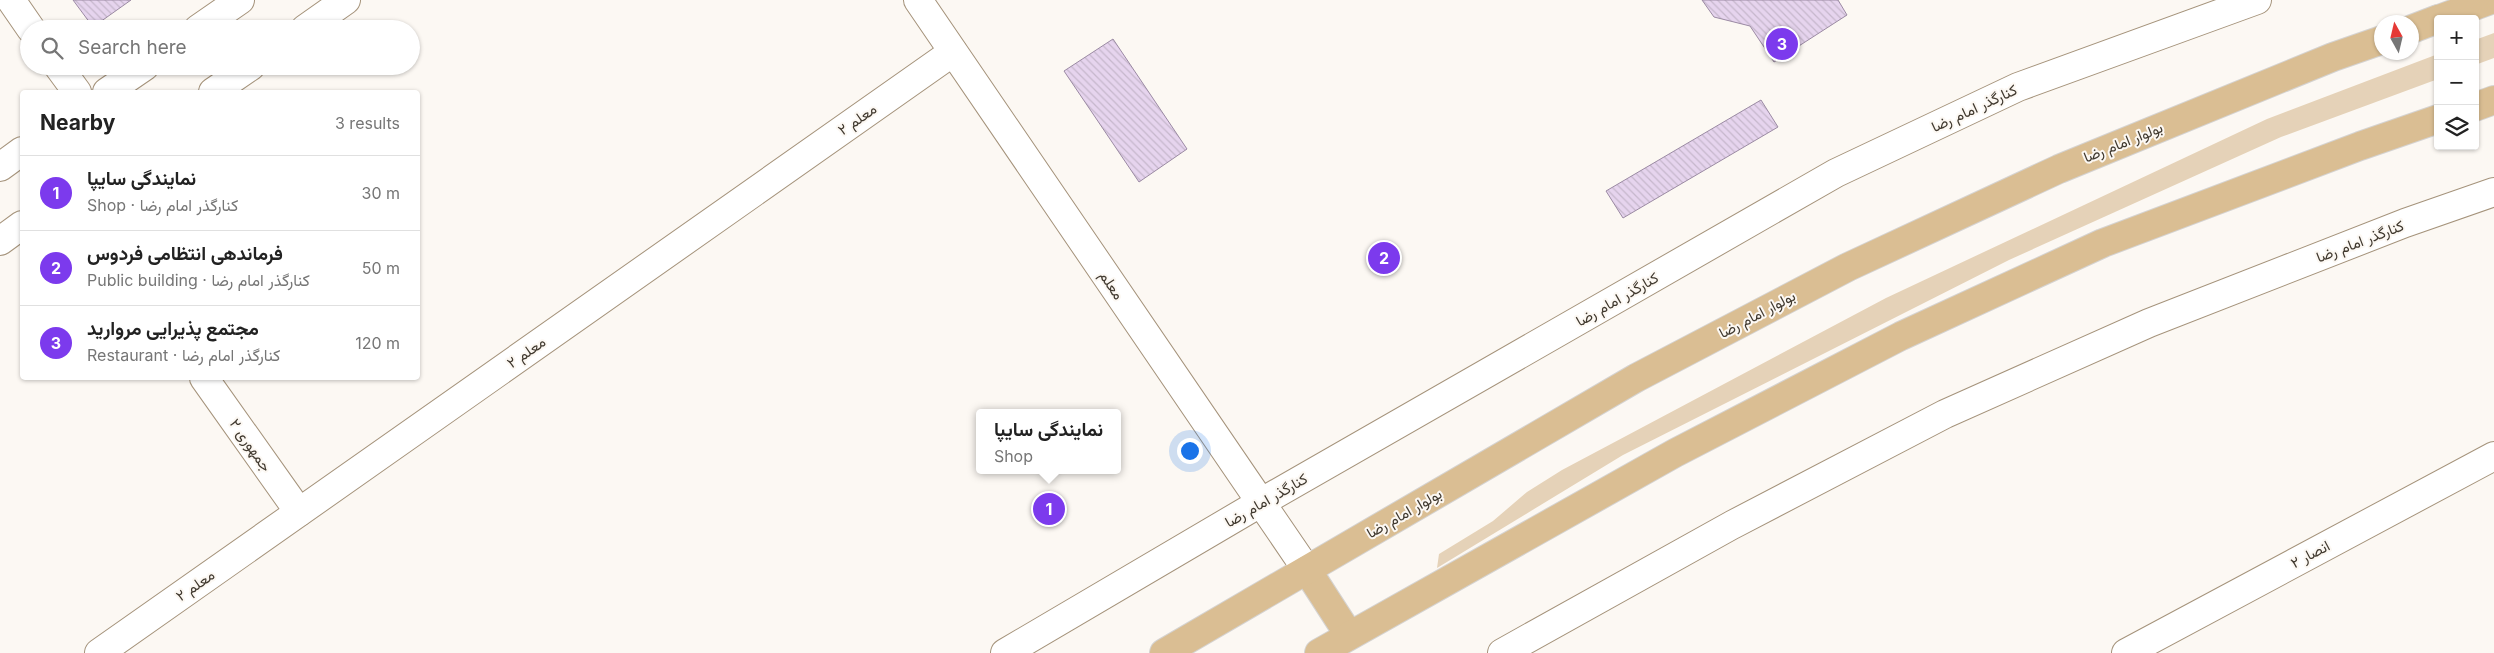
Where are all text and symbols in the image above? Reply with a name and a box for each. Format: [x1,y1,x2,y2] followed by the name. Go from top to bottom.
[2374,15,2419,60] north arrow
[2434,15,2479,150] map controls
[2434,15,2479,60] button: +
[20,20,420,75] search box
[1766,25,1798,63] pin: 3
[38,34,66,62] icon: search
[78,36,187,59] text: Search here
[2434,60,2479,105] button: −
[1928,80,2021,137] street label: کنارگذر امام رضا
[834,99,881,140] street label: معلم ۲
[2434,105,2479,150] button: layers
[40,110,115,135] text: Nearby
[335,113,400,133] text: 3 results
[2081,117,2166,167] street label: بولوار امام رضا
[87,167,196,190] text: نمایندگی سایپا
[53,183,59,203] text: 1
[362,183,400,203] text: 30 m
[87,195,238,215] text: Shop · کنارگذر امام رضا
[2313,215,2407,267] street label: کنارگذر امام رضا
[1368,239,1400,277] pin: 2
[87,242,283,265] text: فرماندهی انتظامی فردوس
[51,258,61,278] text: 2
[362,258,400,278] text: 50 m
[1095,267,1129,304] street label: معلم
[1572,268,1663,331] street label: کنارگذر امام رضا
[87,270,310,290] text: Public building · کنارگذر امام رضا
[1715,286,1799,343] street label: بولوار امام رضا
[87,317,259,340] text: مجتمع پذیرایی مروارید
[503,332,550,373] street label: معلم ۲
[51,333,61,353] text: 3
[355,333,400,353] text: 120 m
[87,345,280,365] text: Restaurant · کنارگذر امام رضا
[976,409,1121,474] popup
[225,415,276,476] street label: جمهوری ۲
[994,418,1103,441] text: نمایندگی سایپا
[1177,438,1203,464] your location
[994,446,1033,466] text: Shop
[1221,469,1312,532] street label: کنارگذر امام رضا
[1363,484,1446,543] street label: بولوار امام رضا
[1033,490,1065,528] pin: 1
[2287,536,2333,572] street label: انصار ۲
[172,565,219,606] street label: معلم ۲

